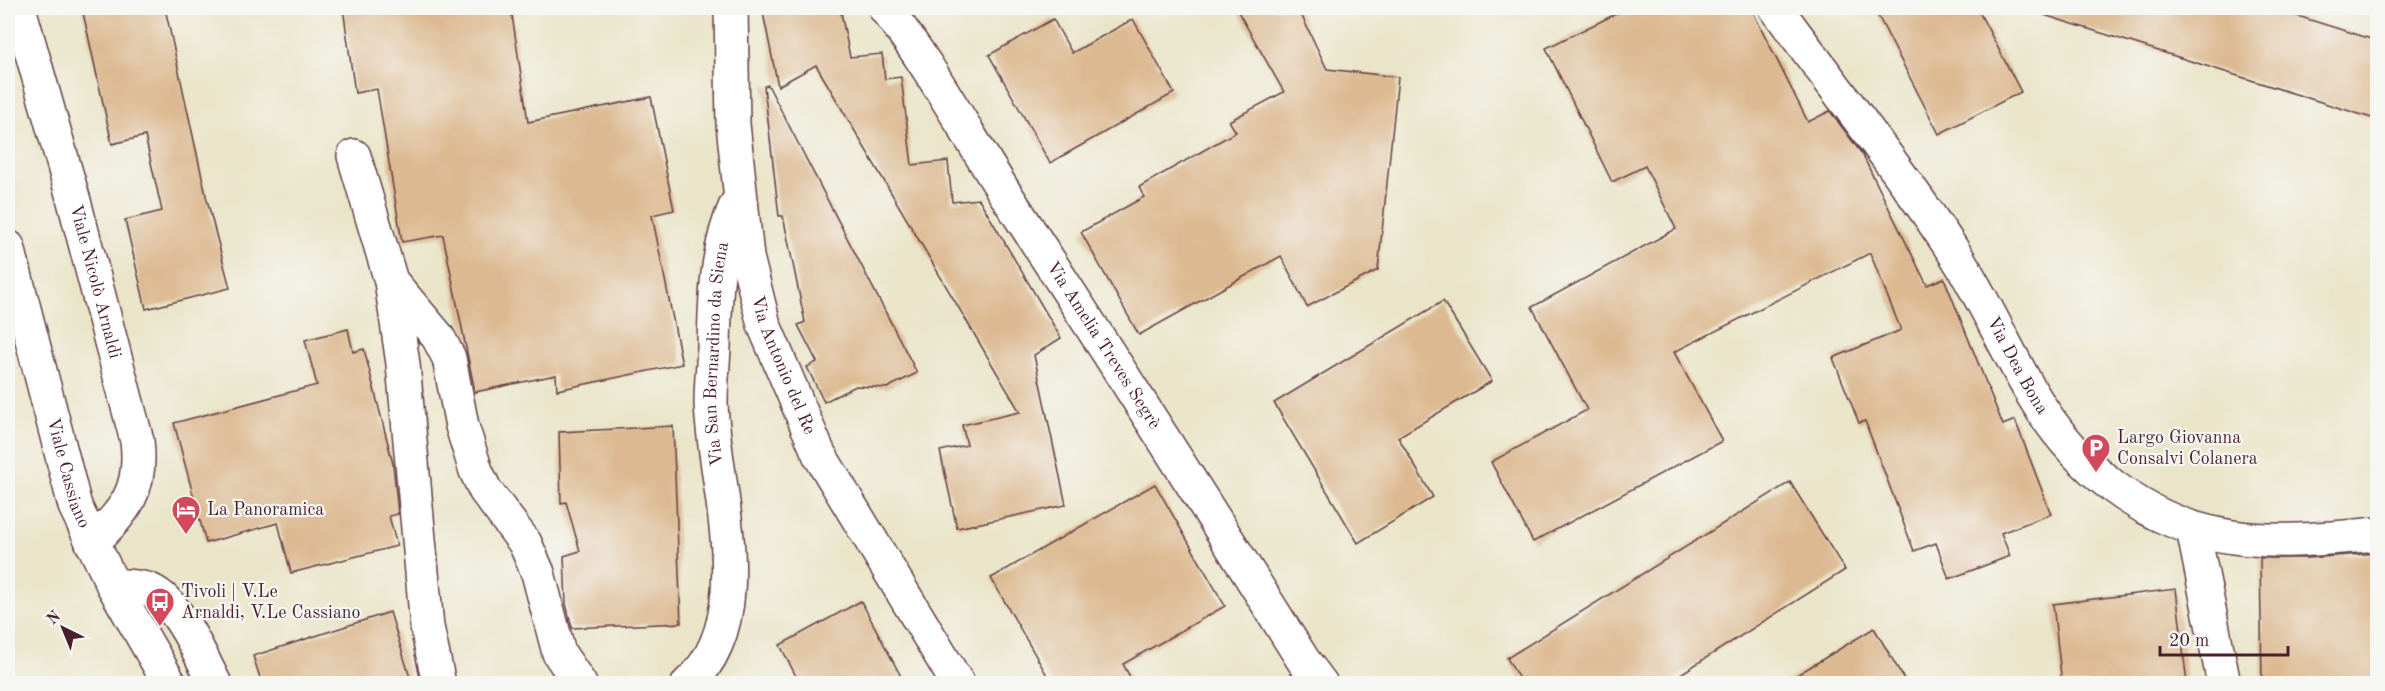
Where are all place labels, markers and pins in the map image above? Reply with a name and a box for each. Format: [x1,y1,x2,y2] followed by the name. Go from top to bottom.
[2117,429,2258,468] place label: Largo Giovanna Consalvi Colanera
[2080,432,2112,474] parking icon: Largo Giovanna Consalvi Colanera
[170,494,202,536] hotel icon: La Panoramica
[207,501,324,519] place label: La Panoramica
[181,583,361,622] place label: Tivoli | V.Le Arnaldi, V.Le Cassiano
[144,586,176,628] bus stop icon: Tivoli | V.Le Arnaldi, V.Le Cassiano

